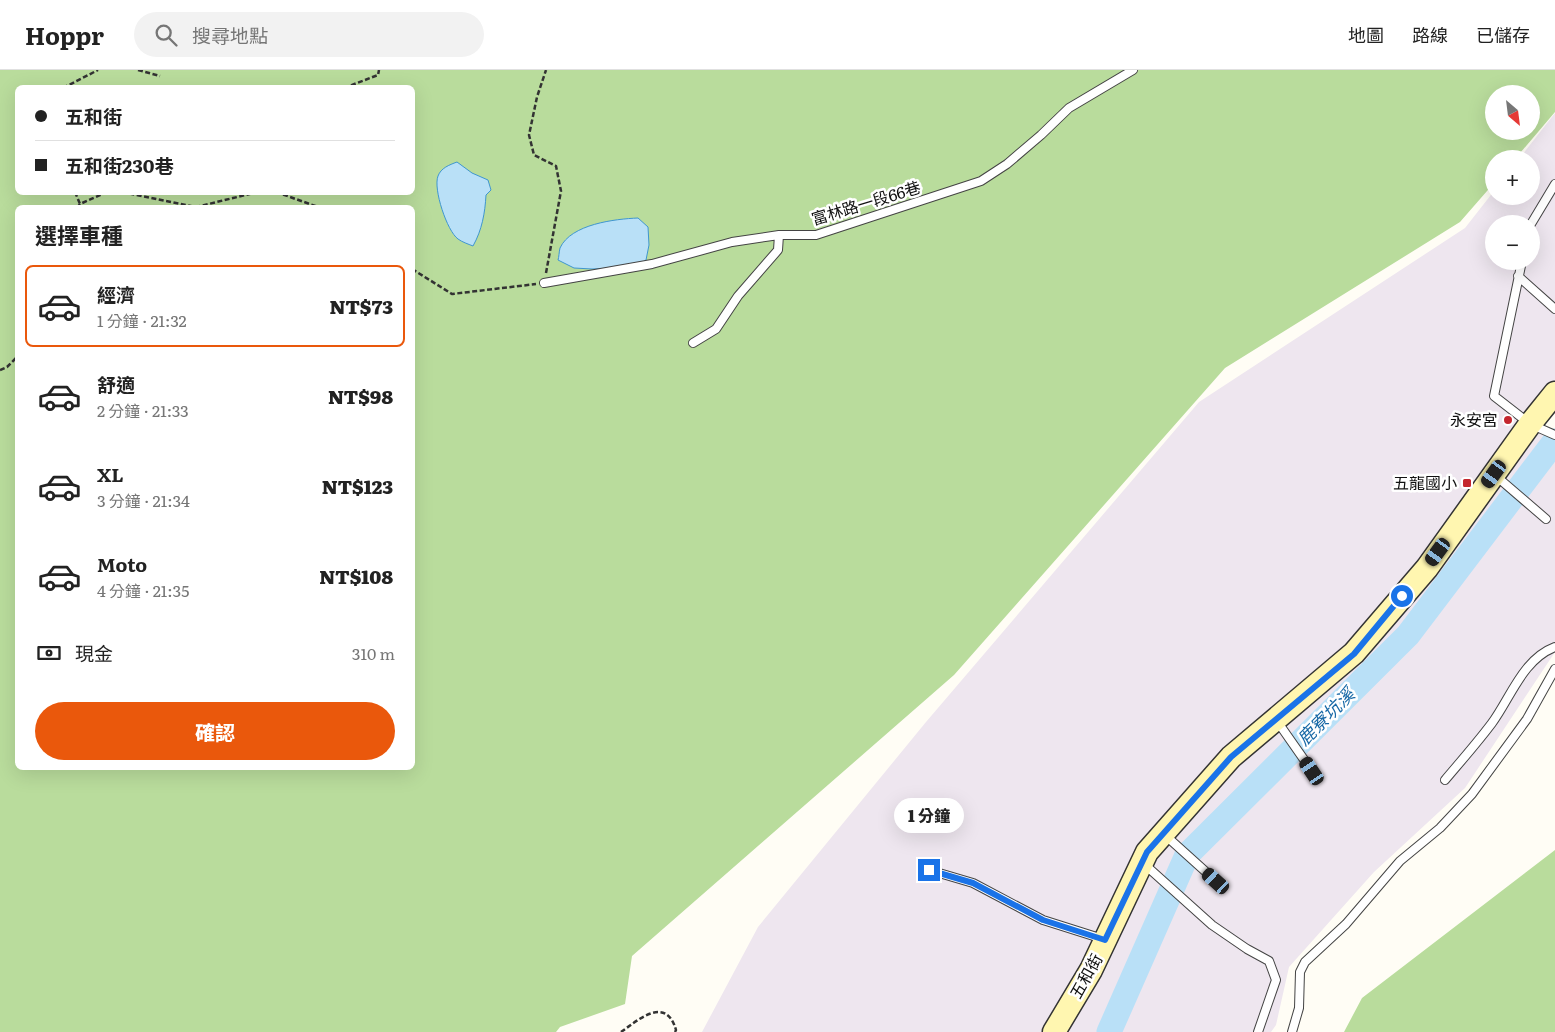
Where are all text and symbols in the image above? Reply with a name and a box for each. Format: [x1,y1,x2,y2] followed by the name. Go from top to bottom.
[134,12,484,57] search box
[25,17,104,52] text: Hoppr
[152,21,180,49] icon: search
[192,21,268,49] text: 搜尋地點
[1348,21,1384,48] text: 地圖
[1412,21,1448,48] text: 路線
[1476,21,1530,48] text: 已儲存
[1485,85,1540,140] north arrow
[1485,85,1540,270] map controls
[65,102,122,130] text: 五和街
[1485,150,1540,205] button: +
[65,151,174,179] text: 五和街230巷
[808,174,923,230] street label: 富林路一段66巷
[1485,215,1540,270] button: −
[35,218,123,251] text: 選擇車種
[97,280,135,308] text: 經濟
[37,284,82,329] icon: car
[330,292,393,320] text: NT$73
[97,308,187,332] text: 1 分鐘 · 21:32
[97,370,135,398] text: 舒適
[37,374,82,419] icon: car
[328,382,393,410] text: NT$98
[97,398,189,422] text: 2 分鐘 · 21:33
[1450,407,1498,431] place label: 永安宮
[1502,414,1514,426] marker: 永安宮
[1479,457,1508,491] car
[97,460,124,488] text: XL
[37,464,82,509] icon: car
[1393,470,1457,494] place label: 五龍國小
[322,472,393,500] text: NT$123
[1461,477,1473,489] marker: 五龍國小
[97,488,190,512] text: 3 分鐘 · 21:34
[1423,535,1452,569] car
[97,550,147,578] text: Moto
[37,554,82,599] icon: car
[319,562,393,590] text: NT$108
[97,578,189,602] text: 4 分鐘 · 21:35
[1391,585,1413,607] route start
[35,639,63,667] icon: cash
[75,639,113,667] text: 現金
[352,641,395,665] text: 310 m
[1290,679,1362,751] water label: 鹿寮坑溪
[35,702,395,760] button: 確認
[1297,754,1326,788] car
[894,798,964,832] callout: 1 分鐘
[908,803,950,827] text: 1 分鐘
[918,859,940,881] route end
[1199,865,1232,897] car
[1063,949,1107,1002] street label: 五和街

